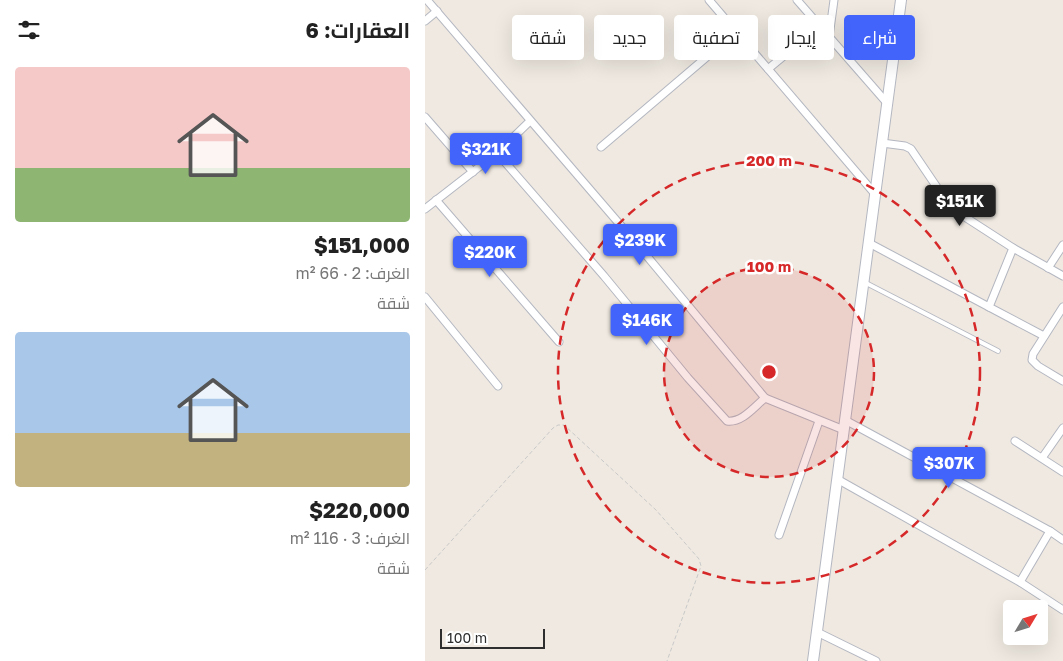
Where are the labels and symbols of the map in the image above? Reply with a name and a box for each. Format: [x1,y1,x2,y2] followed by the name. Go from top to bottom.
[451,132,521,175] pin: $321K
[746,151,792,169] text: 200 m
[925,184,995,227] pin: $151K
[605,224,675,266] pin: $239K
[455,236,525,278] pin: $220K
[747,257,791,275] text: 100 m
[612,304,682,346] pin: $146K
[760,363,778,381] centre of rings
[914,446,984,489] pin: $307K
[1003,600,1047,645] north arrow
[440,626,545,649] scale bar

